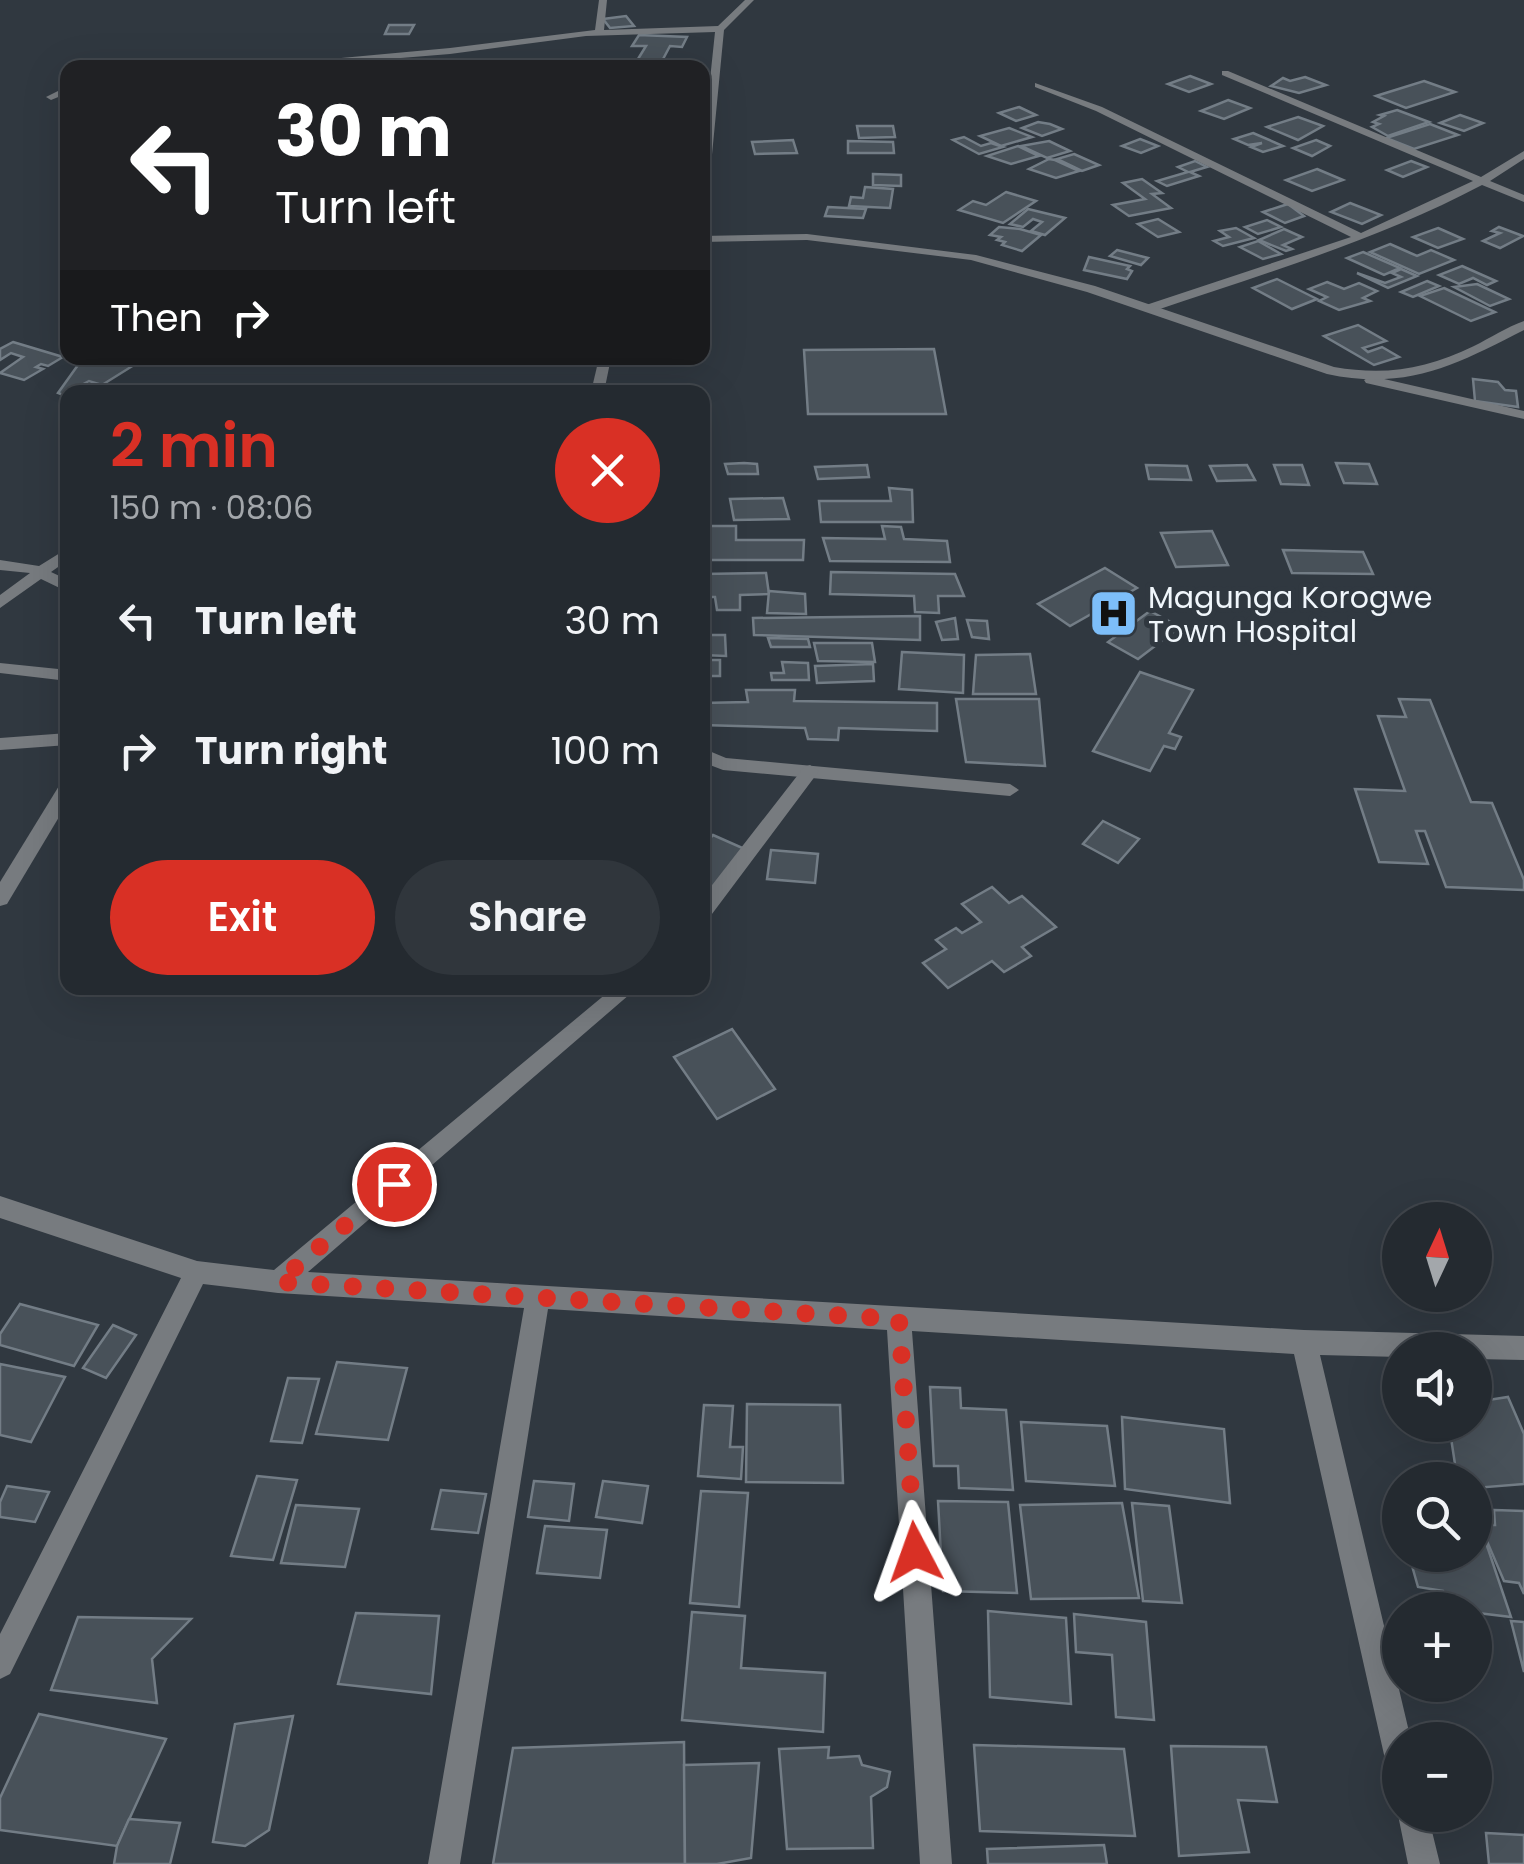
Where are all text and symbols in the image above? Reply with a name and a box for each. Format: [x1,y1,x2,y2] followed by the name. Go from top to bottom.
[275,82,452,181] text: 30 m
[110,100,240,230] icon: left
[275,176,456,239] text: Turn left
[223,290,278,345] icon: right
[110,291,203,344] text: Then
[110,404,278,488] text: 2 min
[555,418,660,523] button: close
[110,485,313,530] text: 150 m · 08:06
[1148,576,1432,653] place label: Magunga Korogwe Town Hospital
[1087,588,1139,640] hospital icon: Magunga Korogwe Town Hospital
[110,593,165,648] icon: left
[195,594,357,647] text: Turn left
[564,594,660,647] text: 30 m
[110,723,165,778] icon: right
[195,724,387,777] text: Turn right
[551,724,660,777] text: 100 m
[110,860,375,975] button: Exit
[395,860,660,975] button: Share
[352,1142,437,1227] pin
[367,1157,422,1212] icon: arrive
[1382,1202,1492,1312] north arrow
[1382,1202,1492,1832] map controls
[1382,1332,1492,1442] button: sound
[1382,1462,1492,1572] button: search
[863,1500,967,1604] position arrow
[1382,1592,1492,1702] button: +
[1382,1722,1492,1832] button: −

